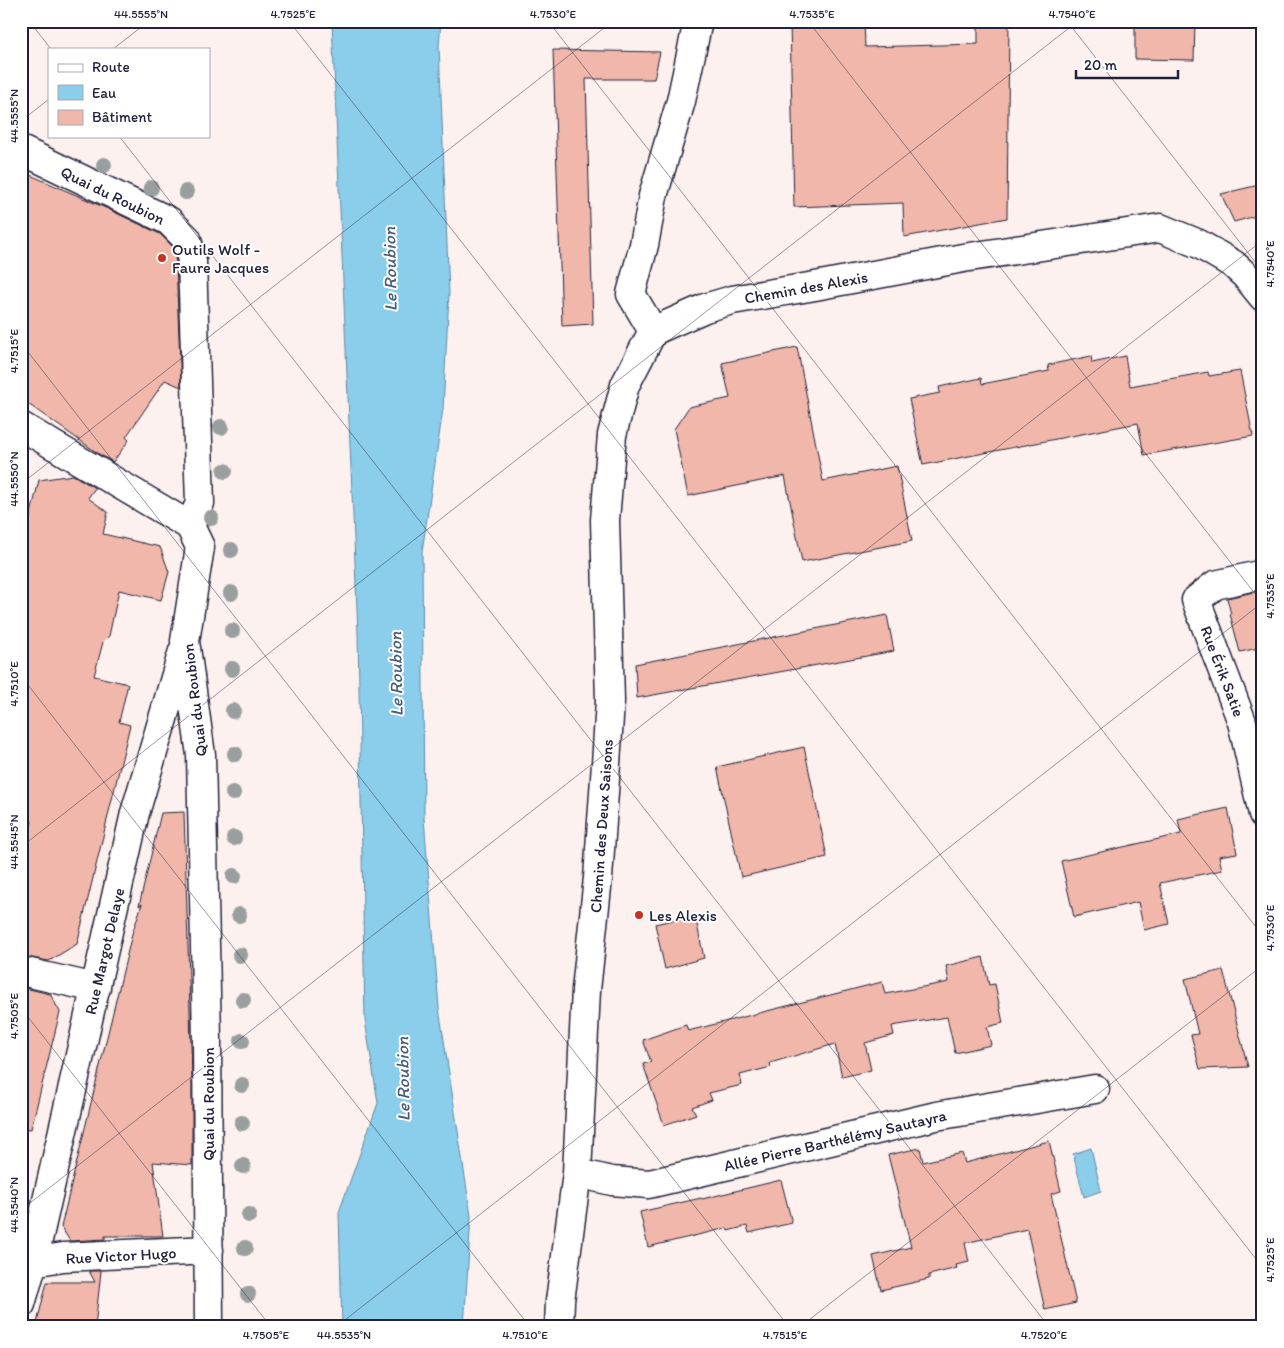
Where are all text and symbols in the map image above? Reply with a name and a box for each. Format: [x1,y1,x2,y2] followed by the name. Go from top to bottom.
[114,7,168,21] text: 44.5555°N
[270,7,316,21] text: 4.7525°E
[530,7,577,21] text: 4.7530°E
[789,7,835,21] text: 4.7535°E
[1048,7,1096,21] text: 4.7540°E
[48,48,210,138] legend
[1076,48,1179,80] scale bar
[1084,56,1118,74] text: 20 m
[92,58,130,76] text: Route
[92,84,116,102] text: Eau
[7,89,21,143] text: 44.5555°N
[92,108,153,126] text: Bâtiment
[58,162,168,229] street label: Quai du Roubion
[378,226,402,312] water label: Le Roubion
[172,240,269,277] place label: Outils Wolf - Faure Jacques
[1263,240,1277,288] text: 4.7540°E
[156,252,168,264] marker: Outils Wolf - Faure Jacques
[743,267,869,308] street label: Chemin des Alexis
[7,328,21,373] text: 4.7515°E
[7,451,21,507] text: 44.5550°N
[1263,573,1277,619] text: 4.7535°E
[1196,623,1249,720] street label: Rue Érik Satie
[384,631,408,717] water label: Le Roubion
[178,642,211,757] street label: Quai du Roubion
[7,661,21,707] text: 4.7510°E
[586,738,617,914] street label: Chemin des Deux Saisons
[7,814,21,870] text: 44.5545°N
[81,886,128,1016] street label: Rue Margot Delaye
[1263,904,1277,951] text: 4.7530°E
[649,906,717,925] place label: Les Alexis
[633,909,645,921] marker: Les Alexis
[7,992,21,1039] text: 4.7505°E
[391,1036,415,1122] water label: Le Roubion
[199,1047,218,1161] street label: Quai du Roubion
[722,1105,949,1175] street label: Allée Pierre Barthélémy Sautayra
[7,1177,21,1233] text: 44.5540°N
[1263,1237,1277,1283] text: 4.7525°E
[65,1243,177,1268] street label: Rue Victor Hugo
[243,1328,290,1342] text: 4.7505°E
[317,1328,371,1342] text: 44.5535°N
[502,1328,548,1342] text: 4.7510°E
[763,1328,808,1342] text: 4.7515°E
[1021,1328,1068,1342] text: 4.7520°E

